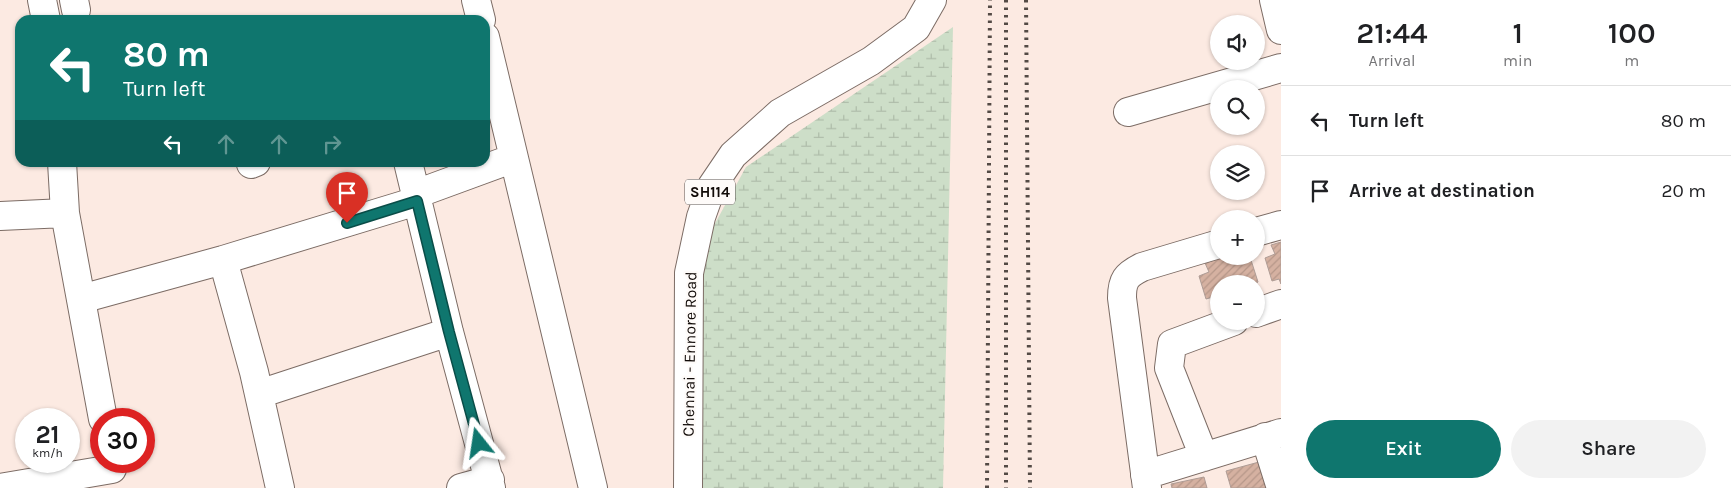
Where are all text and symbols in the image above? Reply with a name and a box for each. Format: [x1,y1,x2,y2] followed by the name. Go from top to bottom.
[1210,15,1265,330] map controls
[1210,15,1265,70] button: sound
[1356,15,1428,51] text: 21:44
[1512,15,1523,51] text: 1
[1608,15,1656,51] text: 100
[123,34,210,75] text: 80 m
[40,35,105,100] icon: left
[1369,51,1415,70] text: Arrival
[1503,51,1532,70] text: min
[1624,51,1639,70] text: m
[123,76,206,102] text: Turn left
[1210,80,1265,135] button: search
[1306,107,1334,135] icon: left
[1349,110,1424,132] text: Turn left
[1661,110,1706,132] text: 80 m
[159,130,187,158] icon: left
[212,130,240,158] icon: ahead
[265,130,293,158] icon: ahead
[318,130,346,158] icon: right
[1210,145,1265,200] button: layers
[326,172,368,223] pin
[1306,177,1334,205] icon: arrive
[333,179,361,207] icon: arrive
[685,180,735,204] road number: SH114
[1349,180,1535,202] text: Arrive at destination
[1661,180,1706,202] text: 20 m
[1210,210,1265,265] button: +
[679,271,700,437] street label: Chennai - Ennore Road
[1210,275,1265,330] button: −
[90,408,155,473] speed limit sign: 30
[452,416,504,468] position arrow
[35,420,60,449] text: 21
[1306,420,1501,478] button: Exit
[1511,420,1706,478] button: Share
[32,446,63,460] text: km/h

